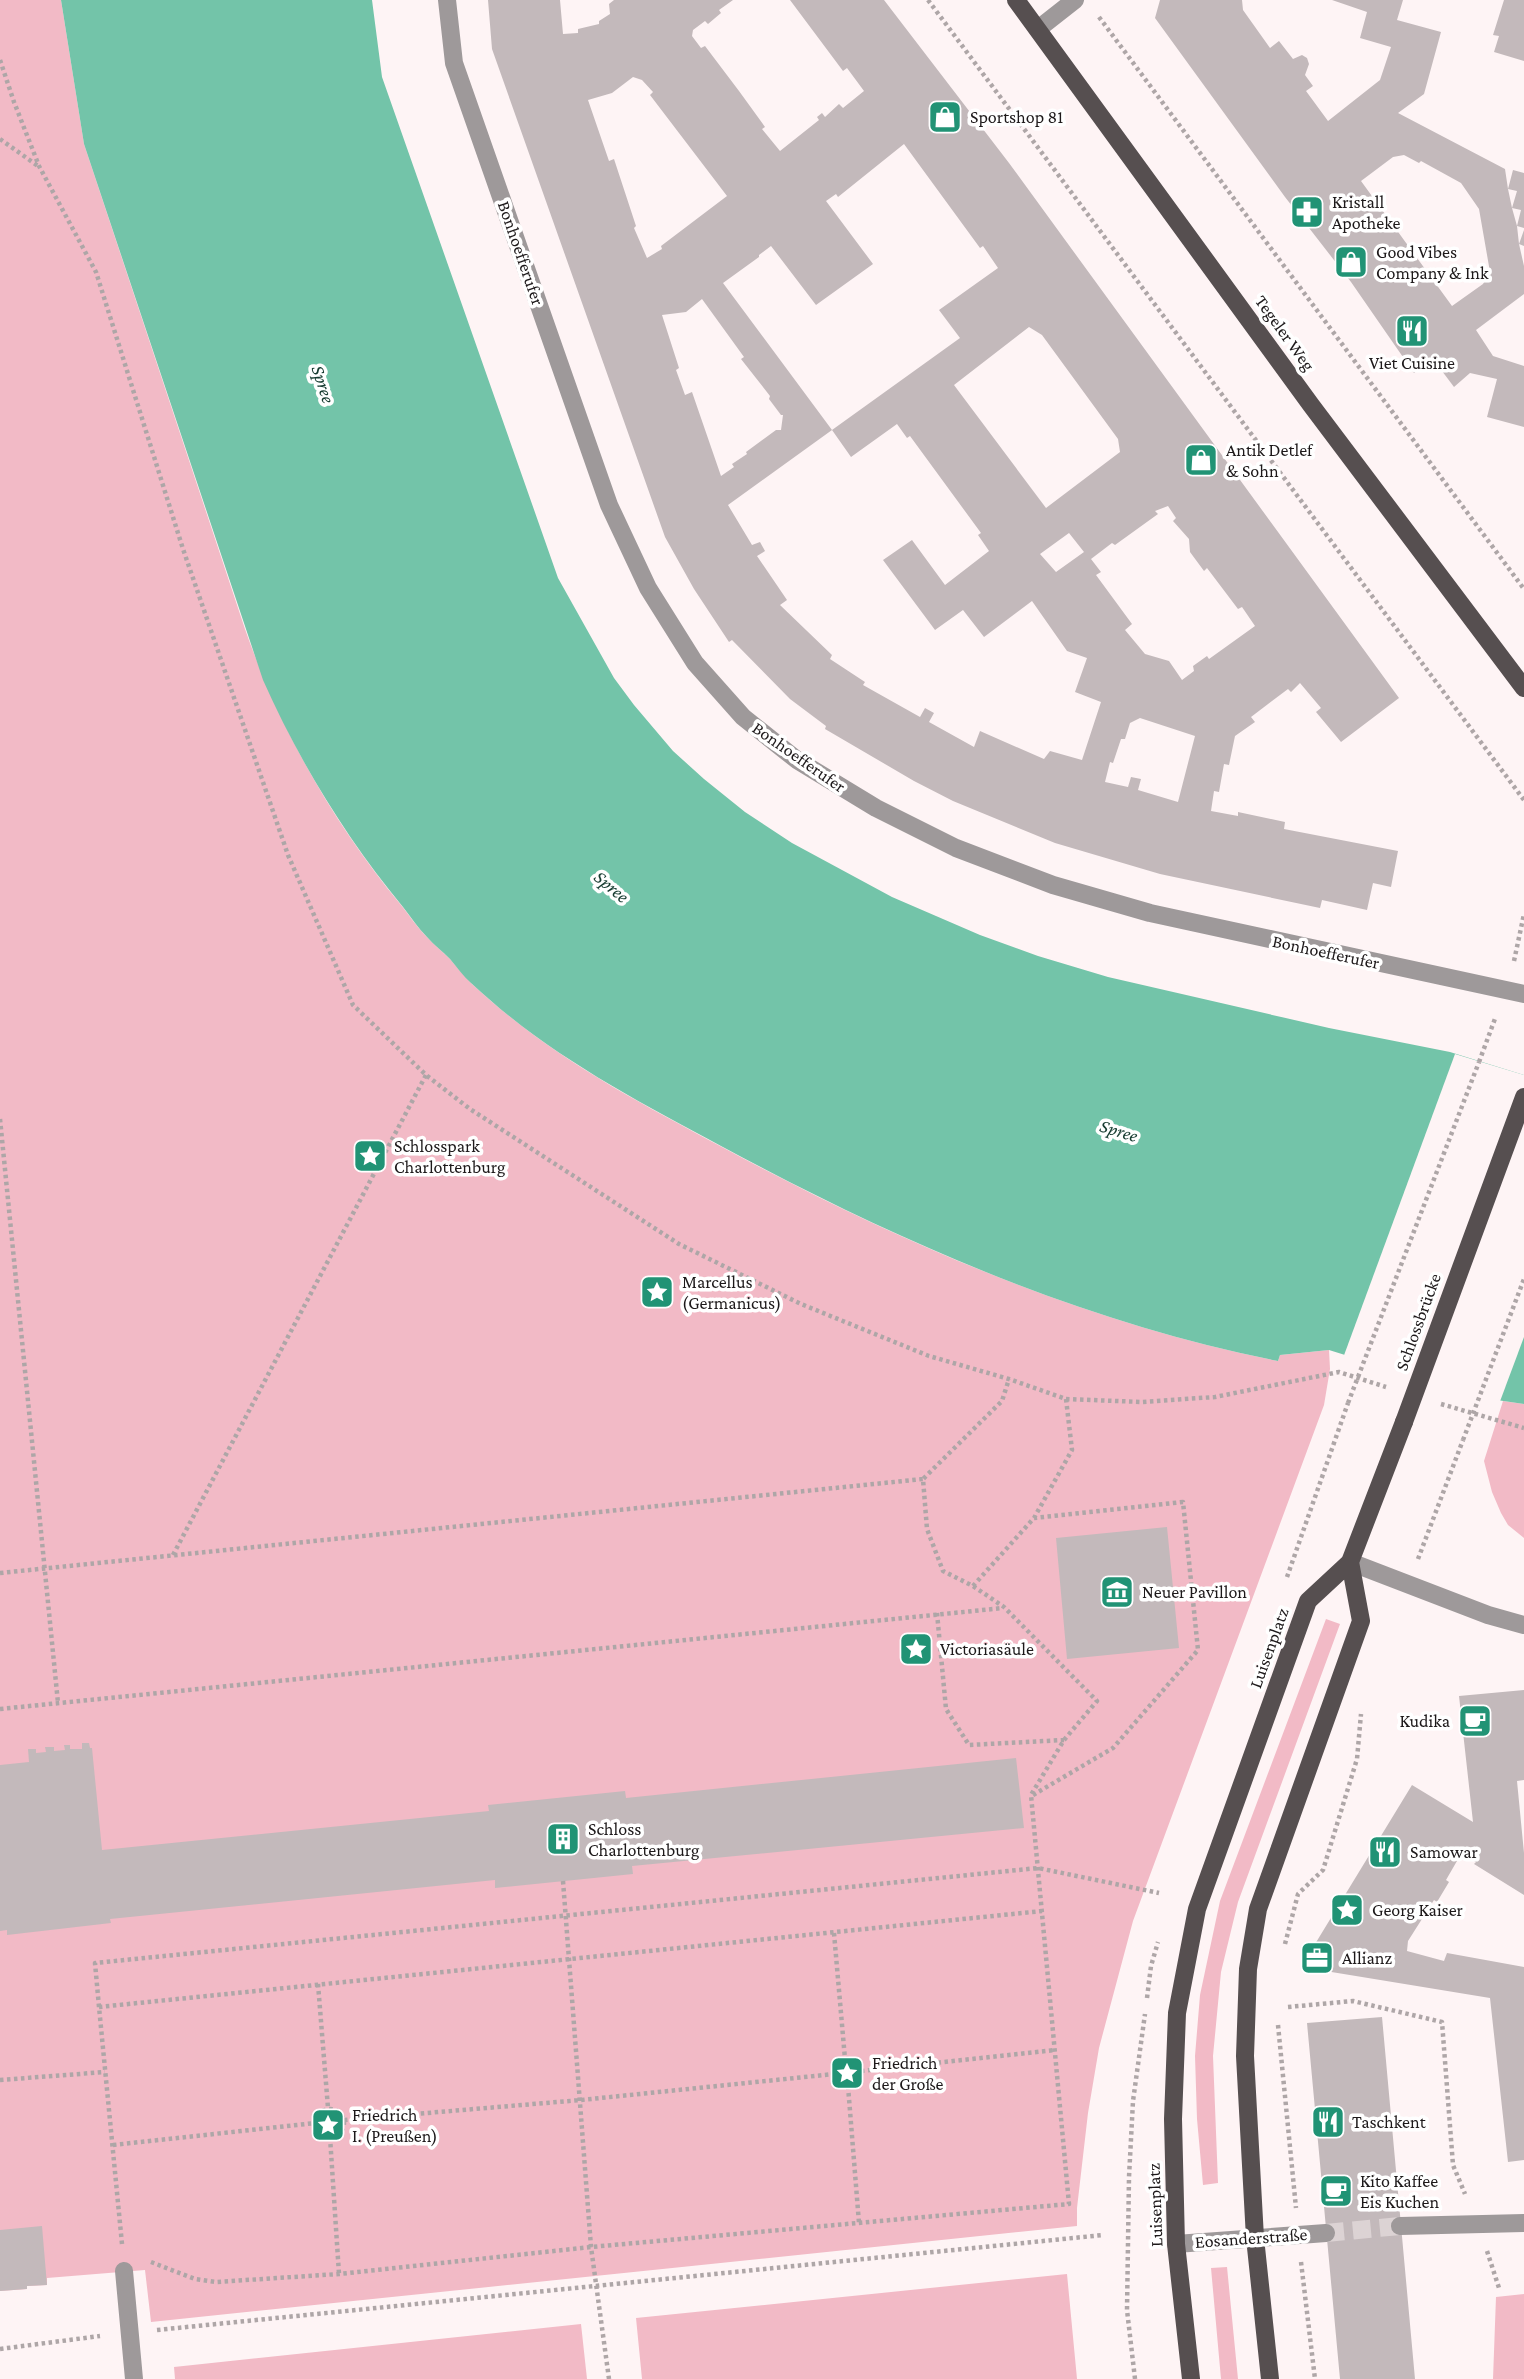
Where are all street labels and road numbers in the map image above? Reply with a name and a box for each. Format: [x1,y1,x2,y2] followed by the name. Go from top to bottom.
[494,198,548,308] street label: Bonhoefferufer
[1251,291,1319,375] street label: Tegeler Weg
[749,718,850,797] street label: Bonhoefferufer
[1271,931,1382,973] street label: Bonhoefferufer
[1391,1271,1445,1373] street label: Schlossbrücke
[1245,1605,1293,1691] street label: Luisenplatz
[1144,2162,1166,2247] street label: Luisenplatz
[1194,2224,1308,2252] street label: Eosanderstraße

